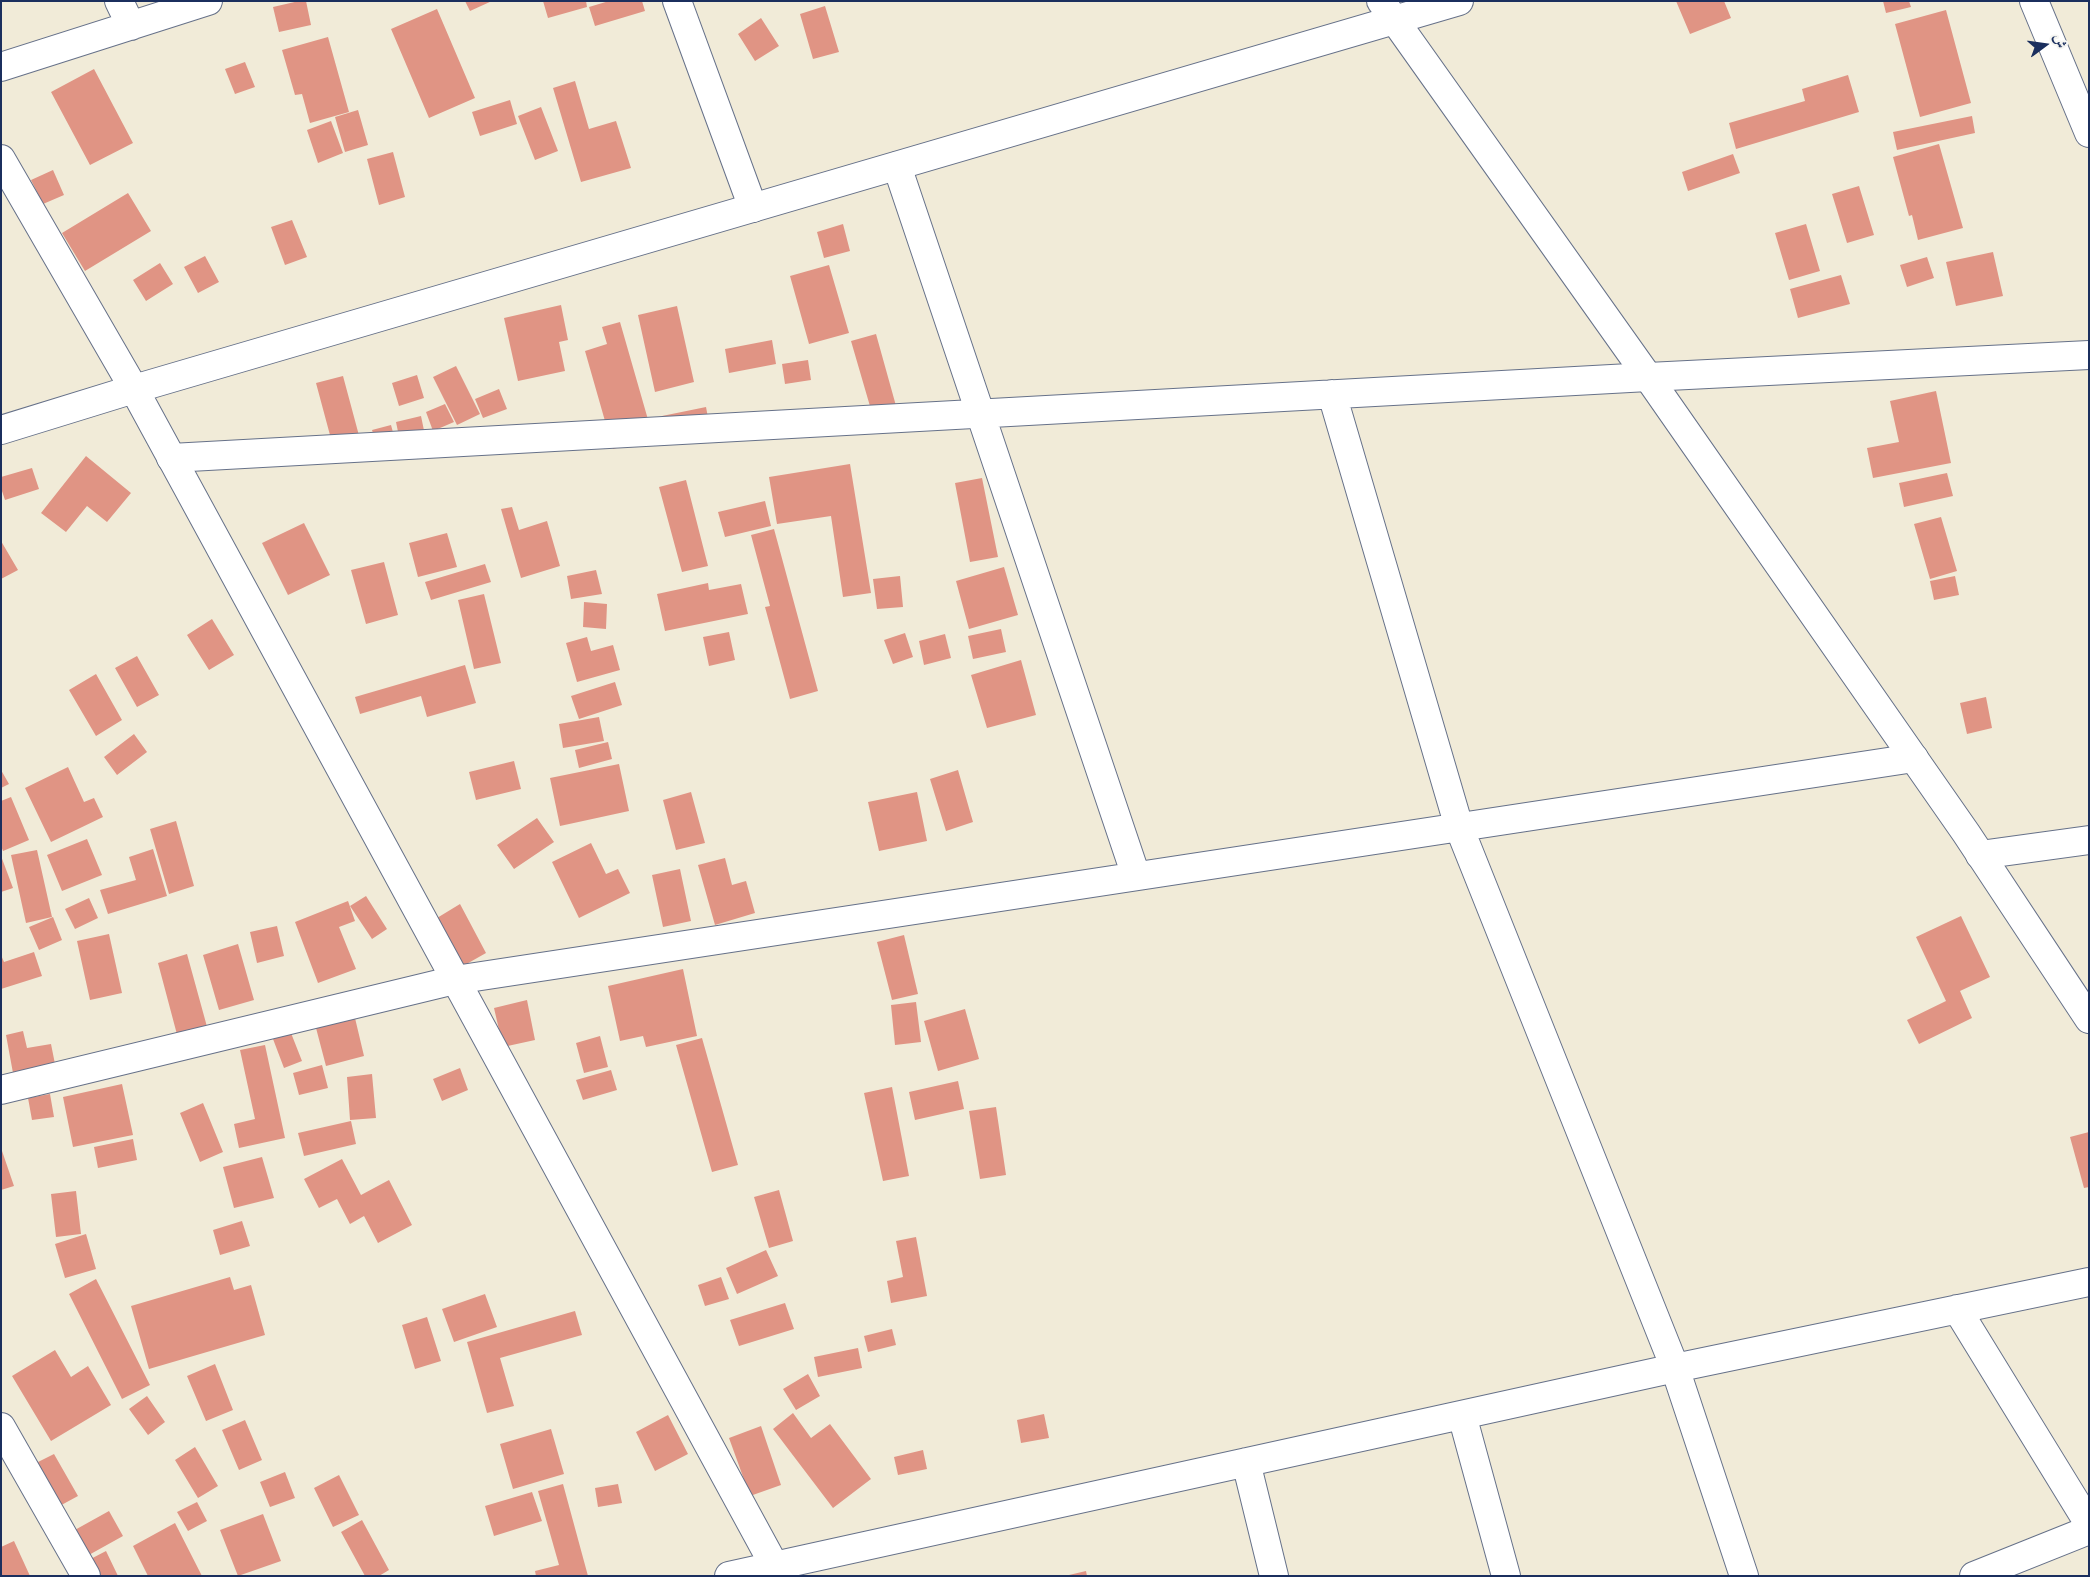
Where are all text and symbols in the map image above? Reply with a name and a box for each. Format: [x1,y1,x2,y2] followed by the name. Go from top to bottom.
[2020,20,2070,70] north arrow
[2050,32,2070,50] text: ش

